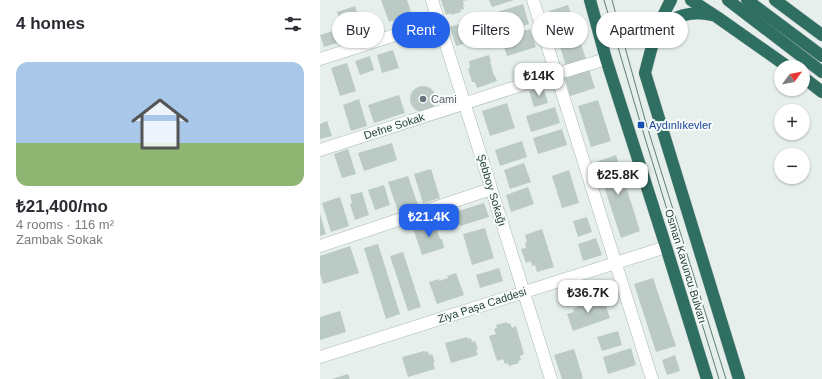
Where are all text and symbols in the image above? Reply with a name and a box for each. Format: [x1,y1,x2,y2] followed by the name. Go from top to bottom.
[332,12,384,48] chip: Buy
[392,12,450,48] chip: Rent
[458,12,524,48] chip: Filters
[532,12,588,48] chip: New
[596,12,688,48] chip: Apartment
[282,13,304,35] icon: filters
[16,14,85,33] text: 4 homes
[774,60,810,96] north arrow
[774,60,810,184] map controls
[515,63,563,97] pin: ₺14K
[523,68,555,83] text: ₺14K
[124,88,196,160] icon: home
[431,93,457,105] place label: Cami
[418,94,428,104] marker: Cami
[774,104,810,140] button: +
[362,110,426,141] street label: Defne Sokak
[649,119,712,131] place label: Aydınlıkevler
[636,120,646,130] marker: Aydınlıkevler
[774,148,810,184] button: −
[475,153,509,227] street label: Şebboy Sokağı
[585,162,651,196] pin: ₺25.8K
[597,167,639,182] text: ₺25.8K
[16,197,108,216] text: ₺21,400/mo
[396,204,462,238] pin: ₺21.4K
[663,208,709,324] street label: Osman Kavuncu Bulvarı
[408,209,450,224] text: ₺21.4K
[16,217,114,232] text: 4 rooms · 116 m²
[16,232,103,247] text: Zambak Sokak
[555,280,621,314] pin: ₺36.7K
[436,285,528,325] street label: Ziya Paşa Caddesi
[567,285,609,300] text: ₺36.7K

